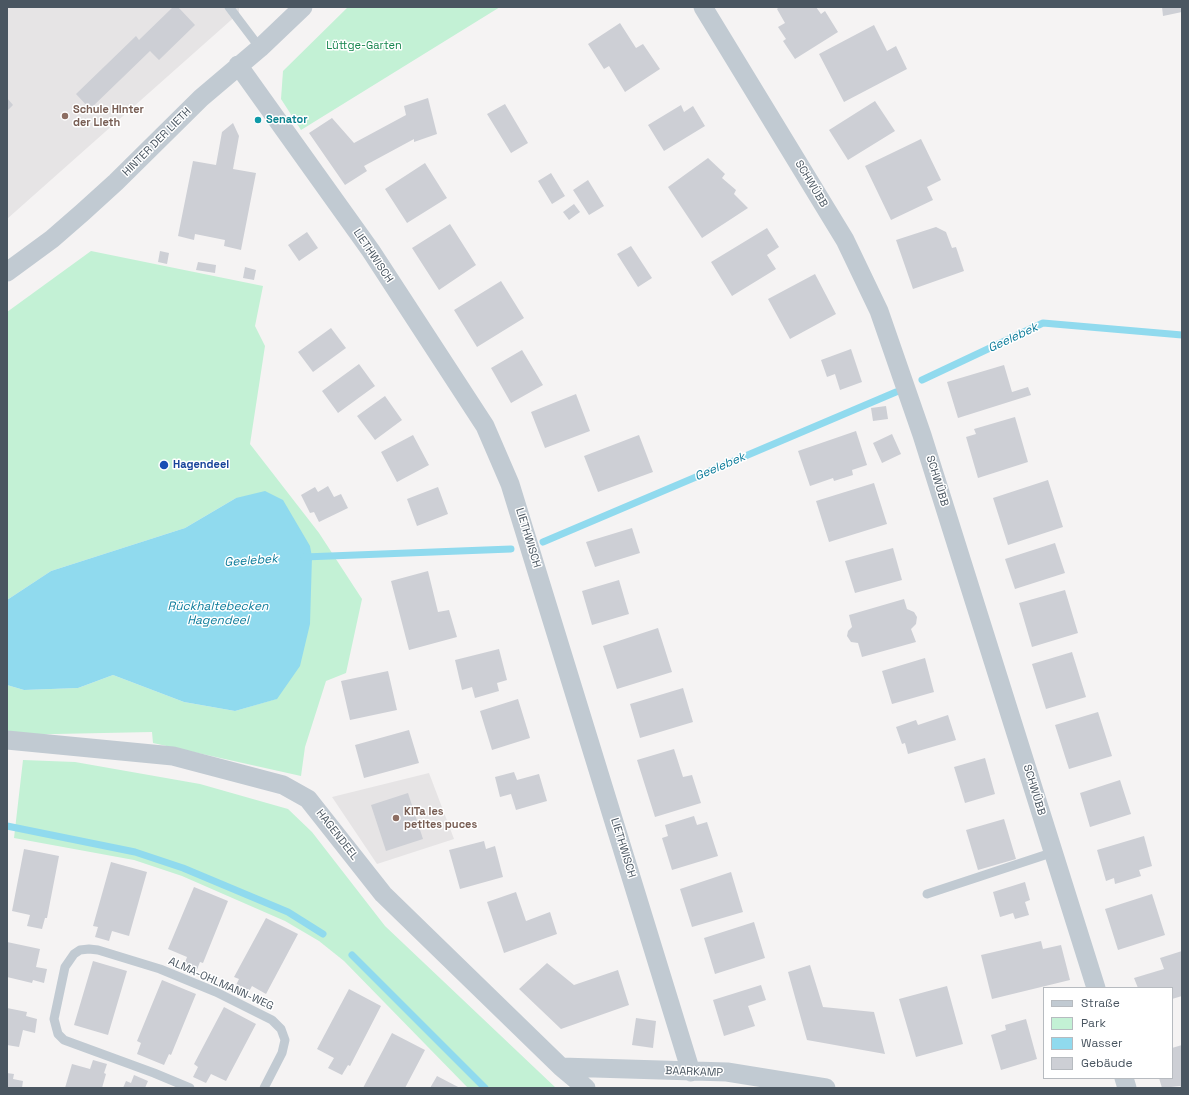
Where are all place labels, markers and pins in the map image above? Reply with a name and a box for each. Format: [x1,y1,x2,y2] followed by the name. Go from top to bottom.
[73,103,144,129] place label: Schule Hinter der Lieth
[60,111,70,121] marker: Schule Hinter der Lieth
[266,113,308,127] place label: Senator
[253,115,263,125] marker: Senator
[173,458,229,472] place label: Hagendeel
[158,459,170,471] marker: Hagendeel
[404,805,477,831] place label: KiTa les petites puces
[391,813,401,823] marker: KiTa les petites puces

